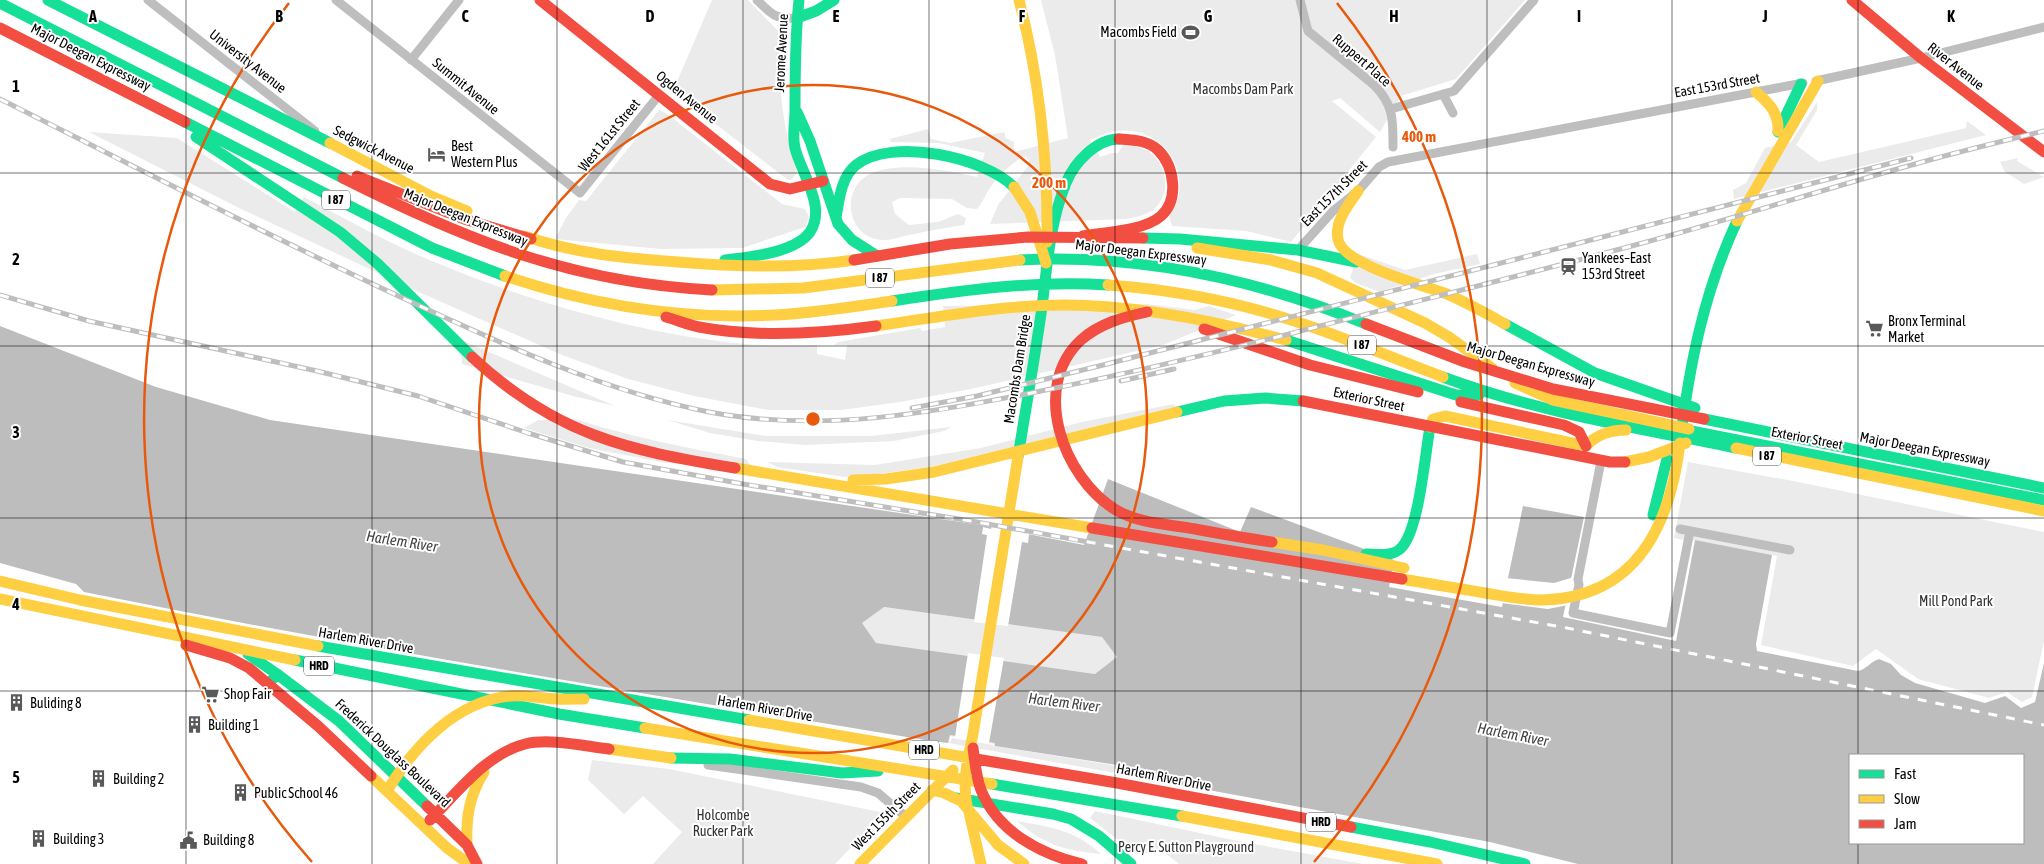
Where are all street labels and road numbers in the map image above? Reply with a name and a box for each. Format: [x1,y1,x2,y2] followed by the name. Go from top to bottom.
[771,13,791,93] street label: Jerome Avenue
[28,20,154,94] street label: Major Deegan Expressway
[206,26,290,96] street label: University Avenue
[1330,30,1394,90] street label: Ruppert Place
[1925,39,1987,93] street label: River Avenue
[430,54,502,118] street label: Summit Avenue
[653,67,721,127] street label: Ogden Avenue
[1673,70,1761,100] street label: East 153rd Street
[575,96,643,174] street label: West 161st Street
[331,122,417,176] street label: Sedgwick Avenue
[1298,157,1370,229] street label: East 157th Street
[402,185,531,249] street label: Major Deegan Expressway
[322,190,350,210] road number: I 87
[1074,236,1208,268] street label: Major Deegan Expressway
[866,268,894,288] road number: I 87
[1000,313,1034,425] street label: Macombs Dam Bridge
[1348,336,1376,354] road number: I 87
[1465,338,1597,390] street label: Major Deegan Expressway
[1332,384,1406,414] street label: Exterior Street
[1770,423,1844,453] street label: Exterior Street
[1859,429,1992,470] street label: Major Deegan Expressway
[1753,446,1781,466] road number: I 87
[317,624,415,656] street label: Harlem River Drive
[304,656,334,676] road number: HRD
[716,692,814,724] street label: Harlem River Drive
[332,696,454,810] street label: Frederick Douglass Boulevard
[909,740,939,760] road number: HRD
[1115,760,1213,794] street label: Harlem River Drive
[848,778,924,854] street label: West 155th Street
[1306,812,1336,832] road number: HRD

